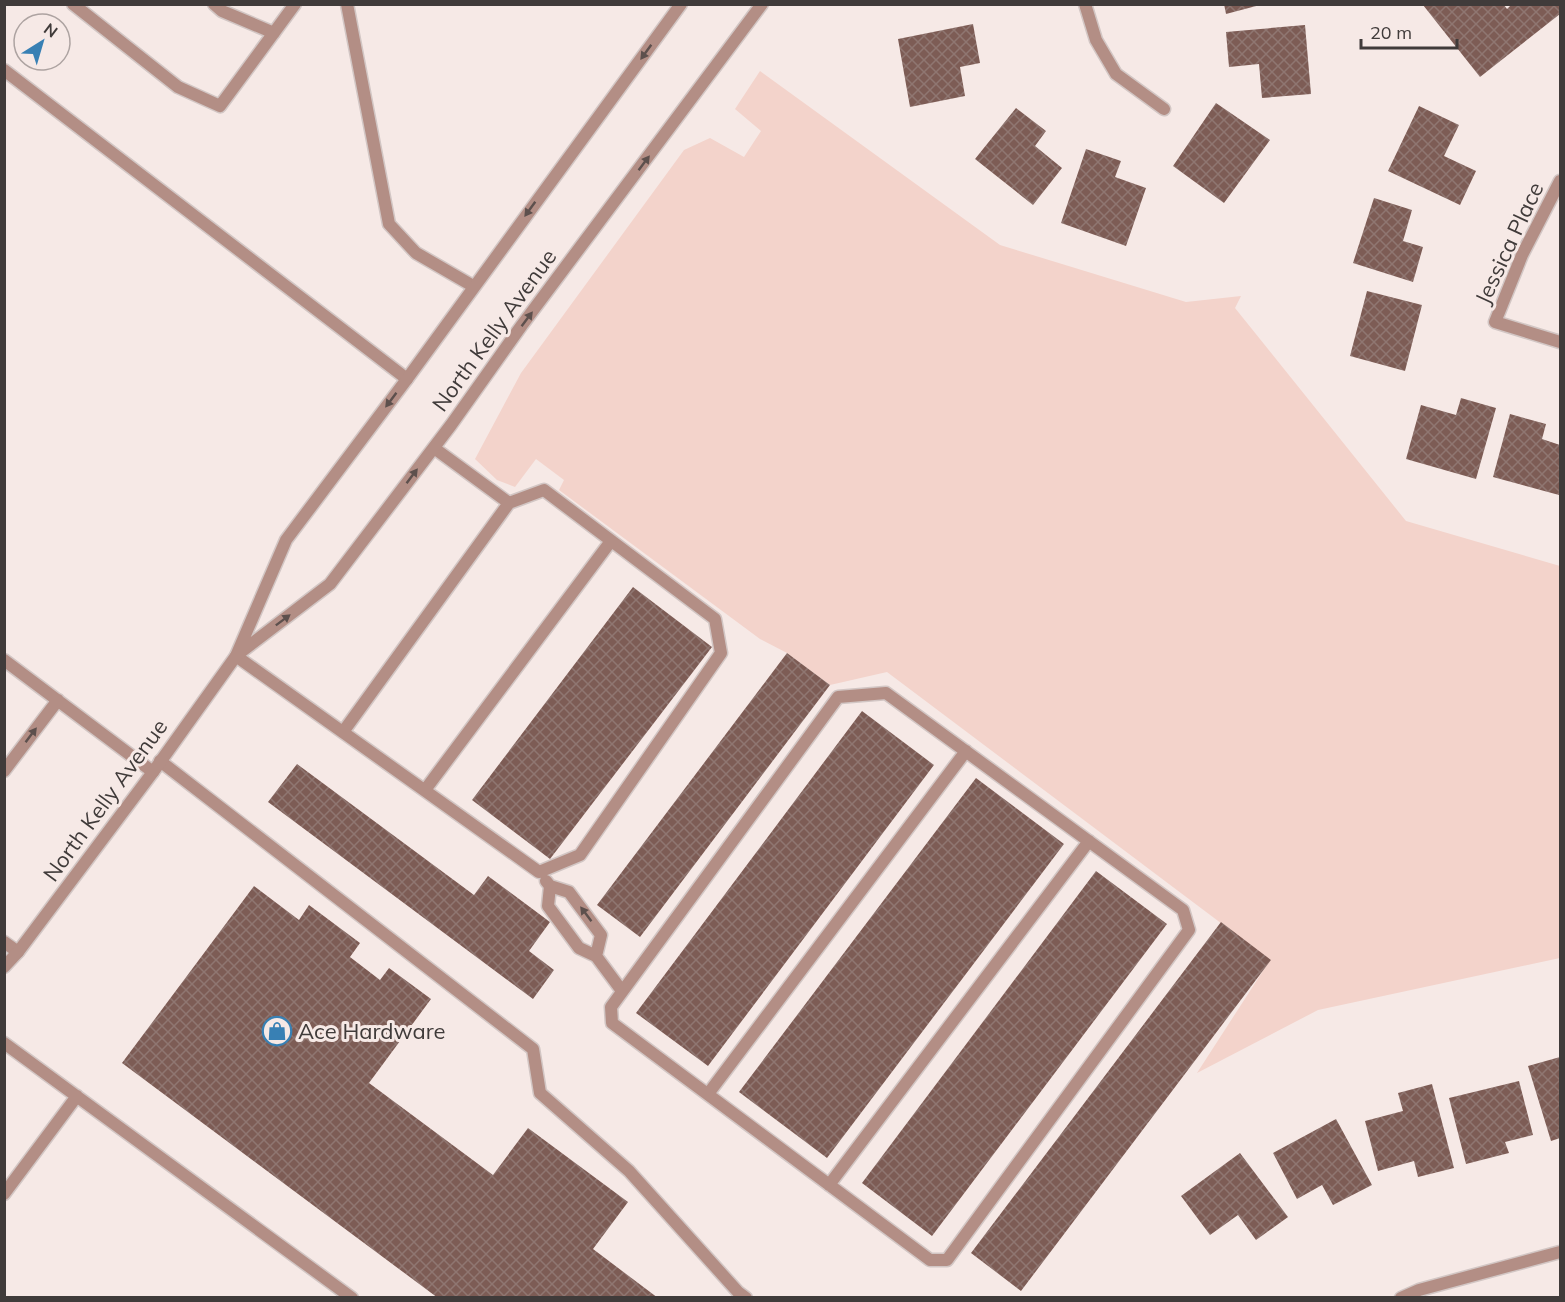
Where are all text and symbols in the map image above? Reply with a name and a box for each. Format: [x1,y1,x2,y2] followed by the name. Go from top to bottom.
[12,12,72,72] north arrow
[1361,12,1457,50] scale bar
[40,18,62,42] text: N
[1370,21,1412,44] text: 20 m
[640,43,652,59] one-way arrow
[637,155,649,170] one-way arrow
[1469,178,1549,308] street label: Jessica Place
[525,201,537,216] one-way arrow
[426,243,562,417] street label: North Kelly Avenue
[521,311,533,327] one-way arrow
[385,392,397,408] one-way arrow
[406,469,418,485] one-way arrow
[275,615,290,627] one-way arrow
[37,713,173,887] street label: North Kelly Avenue
[25,728,37,744] one-way arrow
[580,907,592,922] one-way arrow
[261,1015,293,1047] shop icon: Ace Hardware
[298,1017,445,1045] place label: Ace Hardware

